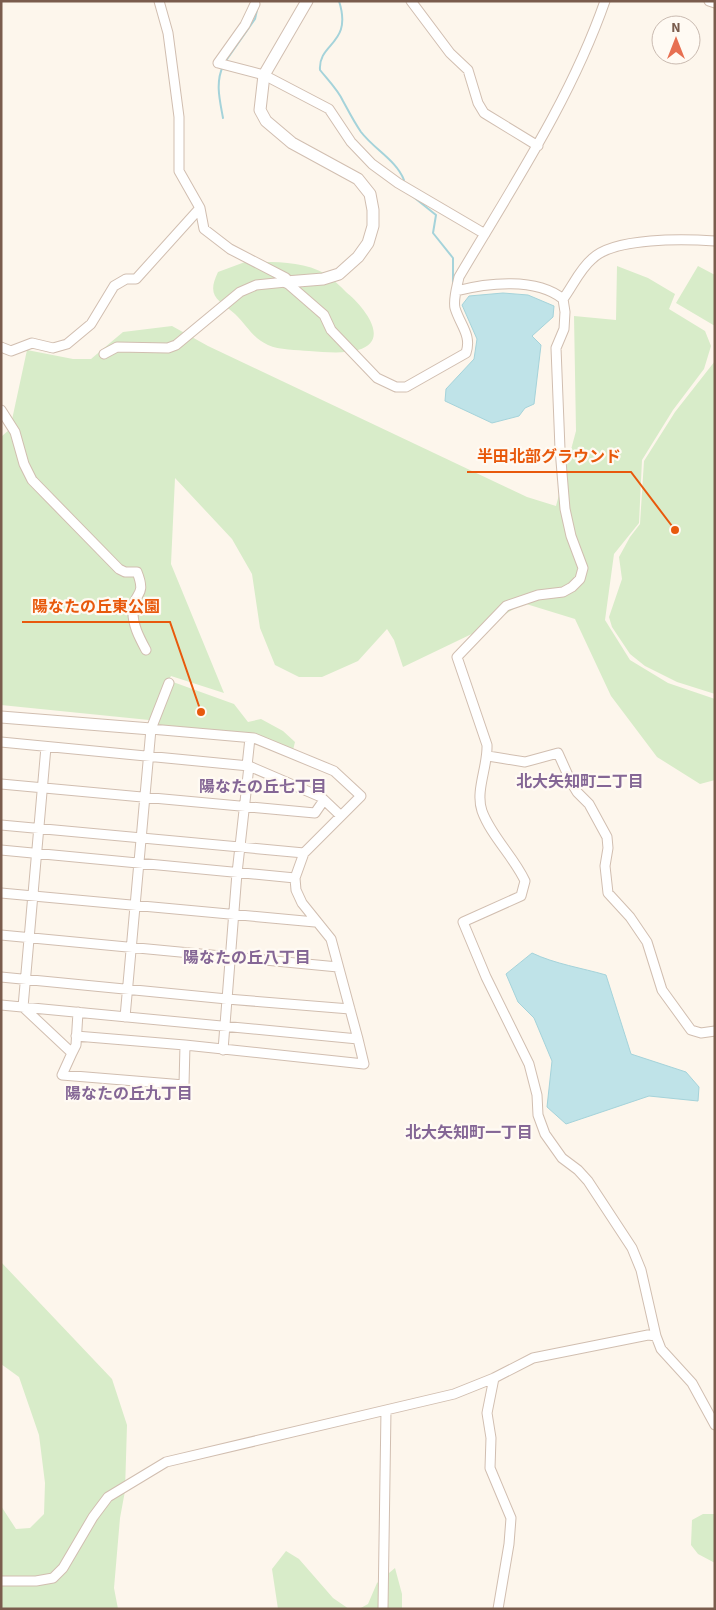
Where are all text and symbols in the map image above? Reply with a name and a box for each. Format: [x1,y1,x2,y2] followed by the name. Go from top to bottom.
[651,15,701,65] north arrow
[671,18,681,38] text: N
[467,441,631,472] callout: 半田北部グラウンド
[477,446,621,468] text: 半田北部グラウンド
[22,591,170,622] callout: 陽なたの丘東公園
[32,596,160,618] text: 陽なたの丘東公園
[516,771,644,793] district label: 北大矢知町二丁目
[199,776,327,798] district label: 陽なたの丘七丁目
[183,947,311,969] district label: 陽なたの丘八丁目
[65,1083,193,1105] district label: 陽なたの丘九丁目
[405,1122,533,1144] district label: 北大矢知町一丁目

